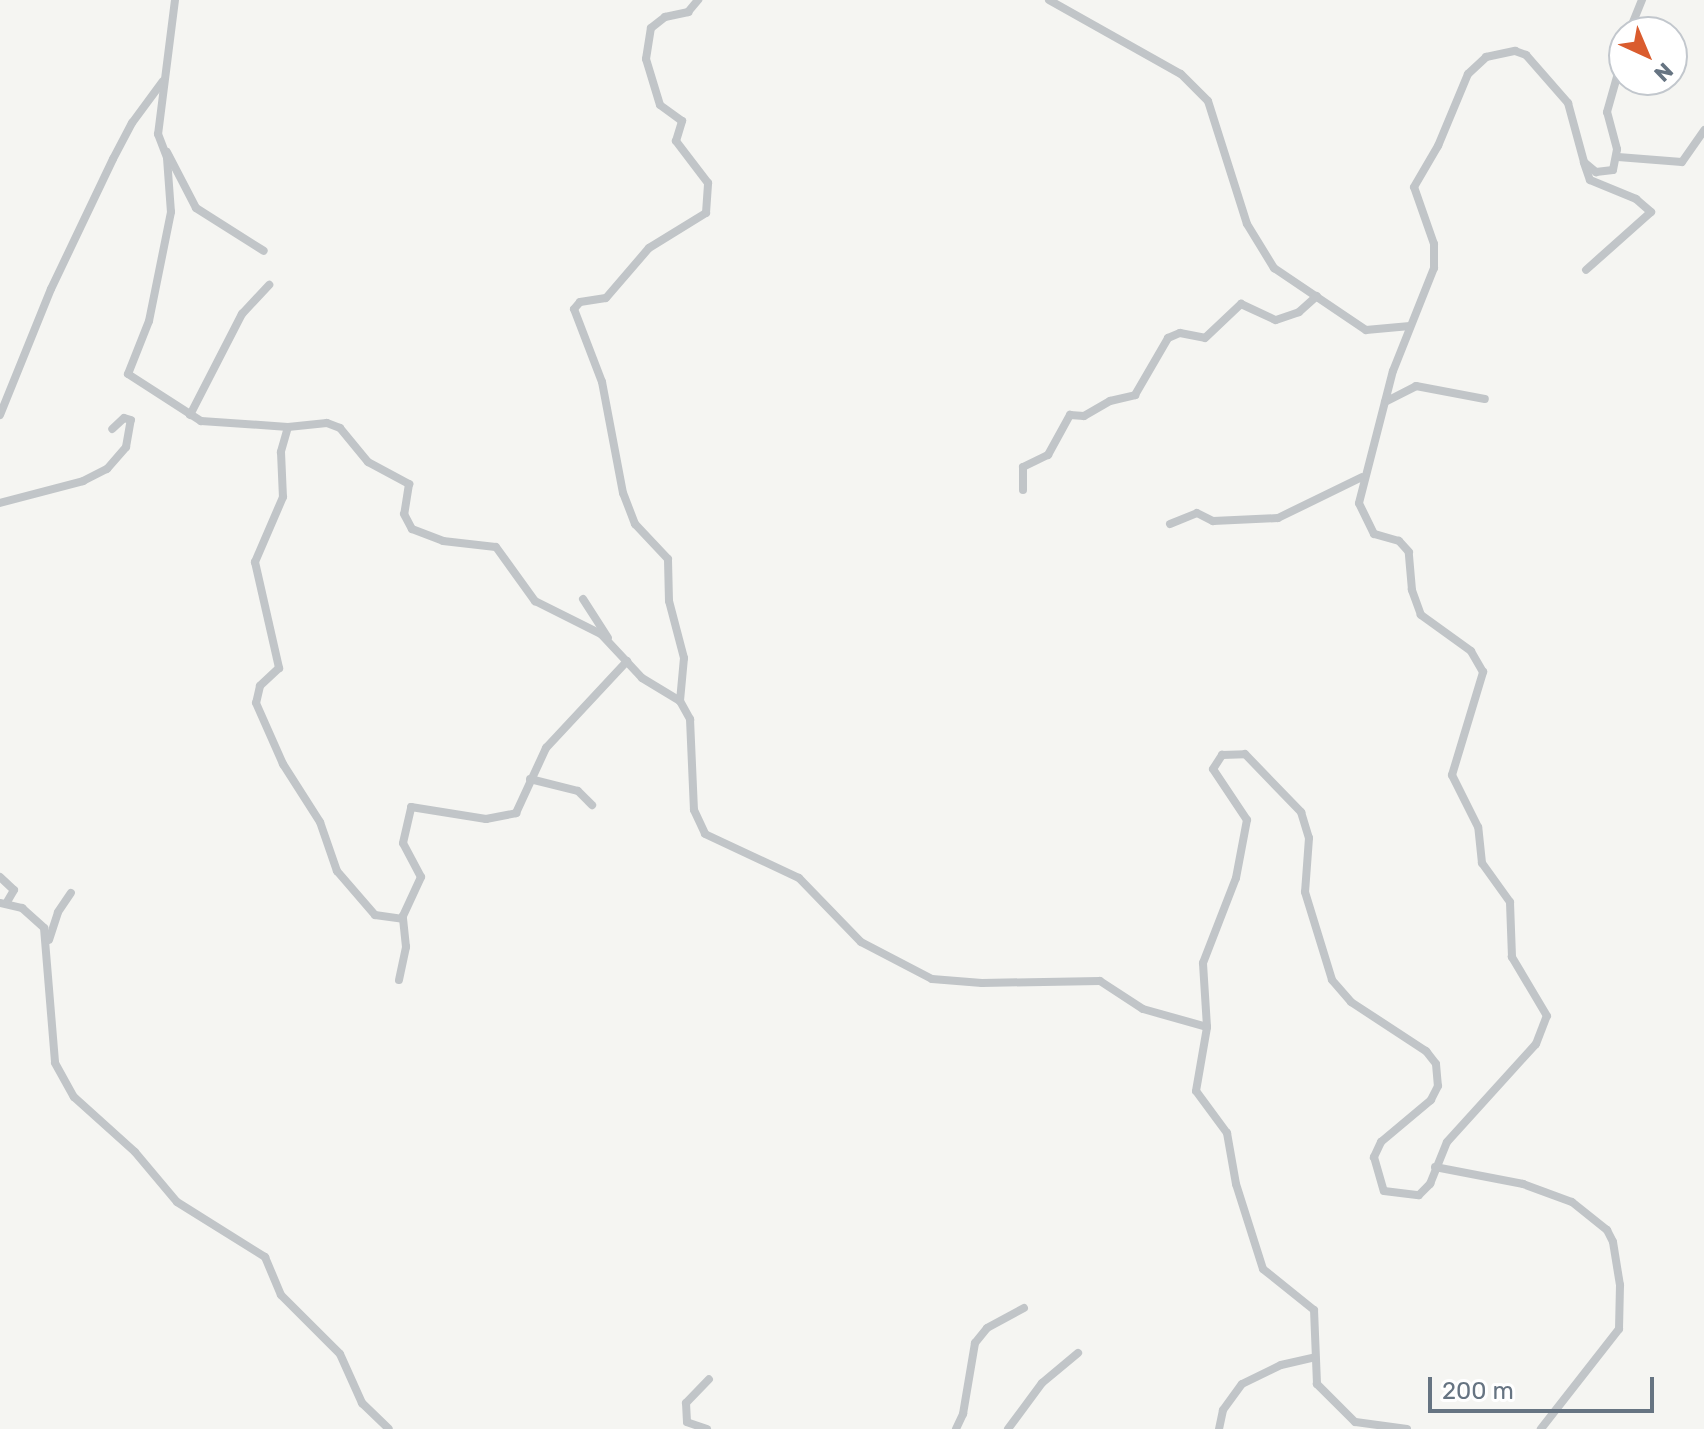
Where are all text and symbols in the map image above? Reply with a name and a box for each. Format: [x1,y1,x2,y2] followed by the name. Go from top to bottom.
[1608,16,1688,96] north arrow
[1649,57,1679,87] text: N
[1432,1361,1658,1411] scale bar
[1442,1377,1514,1405] text: 200 m

